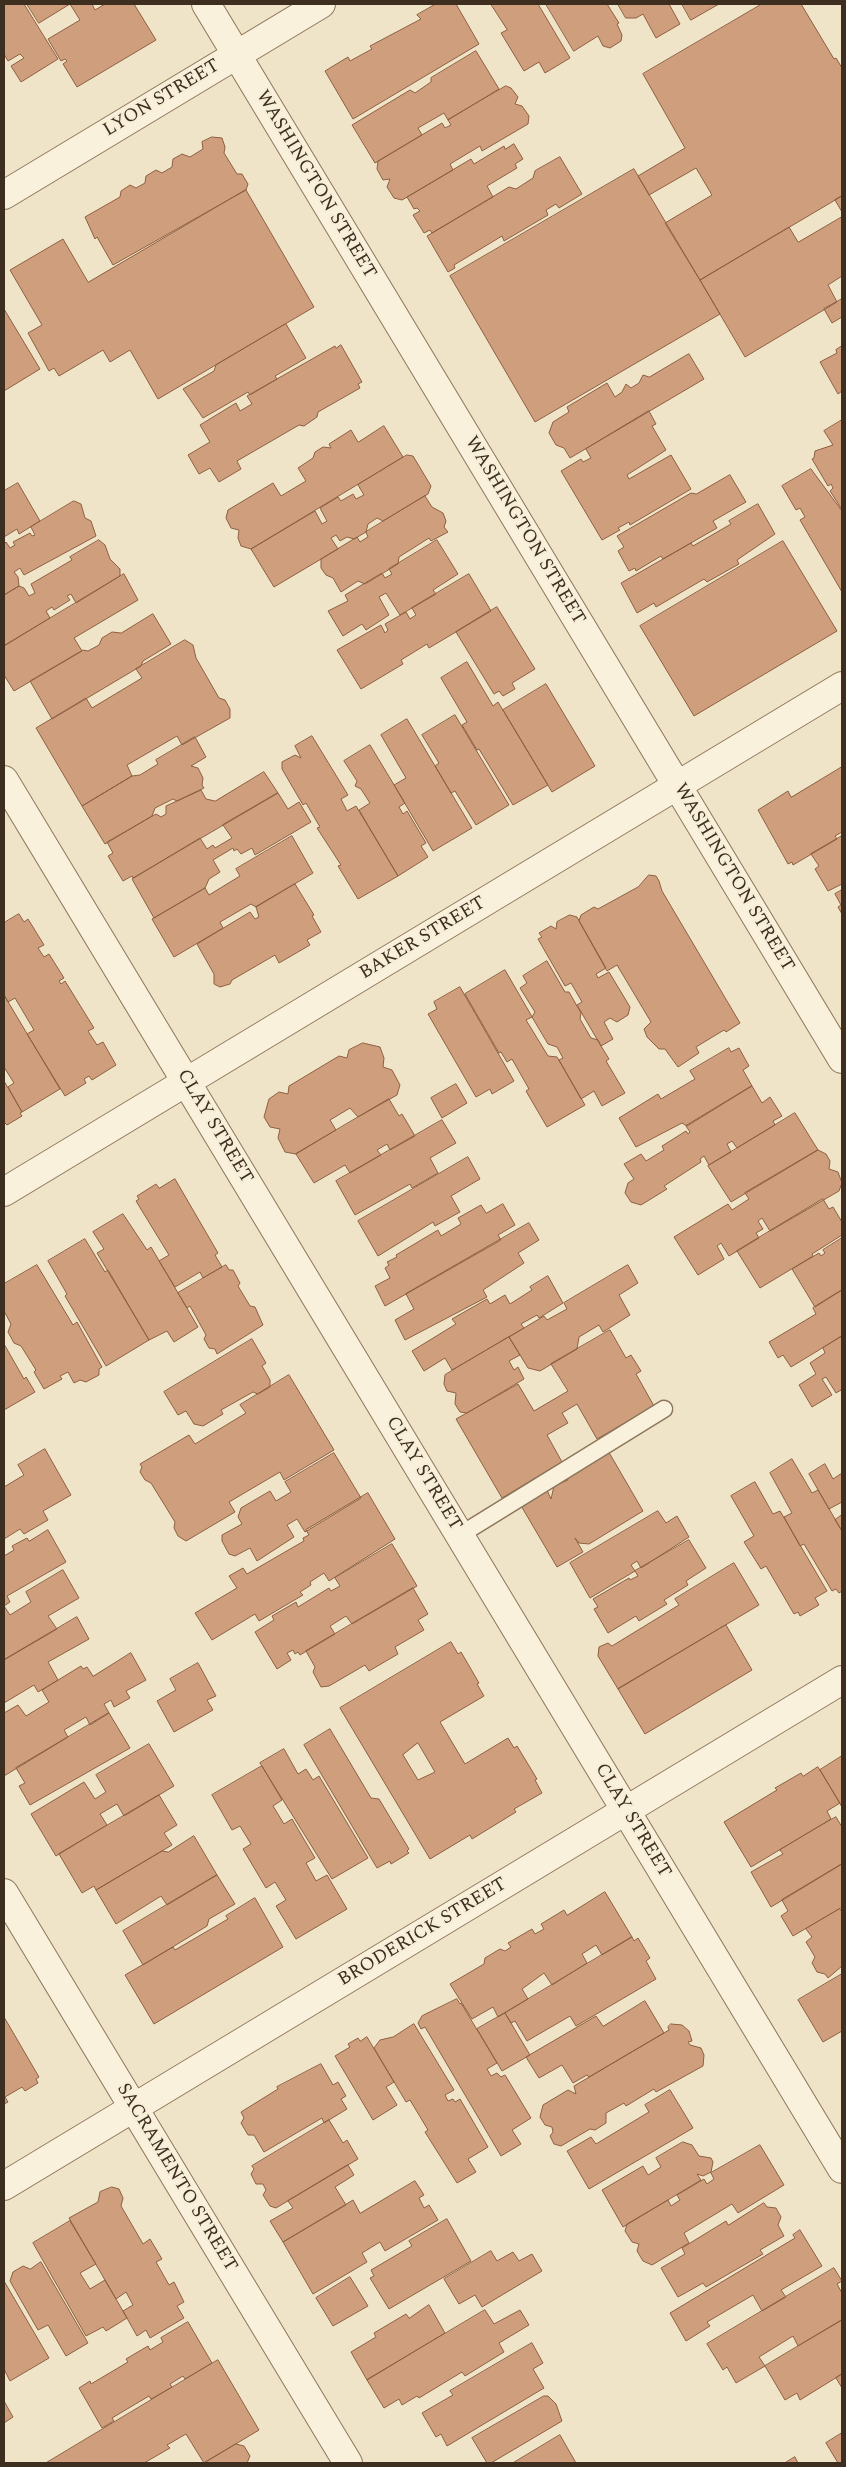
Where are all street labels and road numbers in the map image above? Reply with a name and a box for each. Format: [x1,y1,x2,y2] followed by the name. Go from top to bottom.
[100,55,224,143] street label: LYON STREET
[250,87,380,283] street label: WASHINGTON STREET
[459,433,589,629] street label: WASHINGTON STREET
[668,780,798,976] street label: WASHINGTON STREET
[356,892,490,986] street label: BAKER STREET
[171,1066,257,1188] street label: CLAY STREET
[380,1413,466,1535] street label: CLAY STREET
[589,1760,675,1882] street label: CLAY STREET
[335,1874,511,1992] street label: BRODERICK STREET
[111,2080,241,2276] street label: SACRAMENTO STREET

